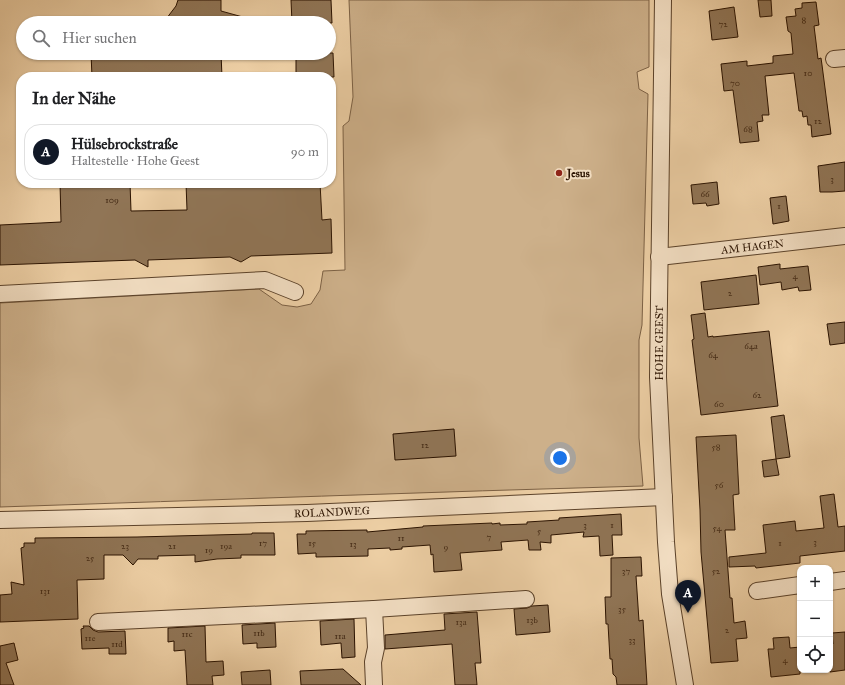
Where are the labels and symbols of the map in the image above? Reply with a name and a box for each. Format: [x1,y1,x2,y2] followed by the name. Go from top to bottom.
[802,14,807,25] house number: 8
[718,18,728,29] house number: 72
[804,67,812,78] house number: 10
[730,77,740,88] house number: 70
[814,115,823,126] house number: 12
[743,123,753,134] house number: 68
[565,167,590,181] place label: Jesus
[554,168,564,178] marker: Jesus
[830,173,834,184] house number: 3
[700,188,710,199] house number: 66
[105,194,119,205] house number: 109
[777,200,781,211] house number: 1
[719,237,785,257] street label: AM HAGEN
[792,270,798,281] house number: 4
[728,287,733,298] house number: 2
[653,305,666,381] street label: HOHE GEEST
[744,340,758,351] house number: 64a
[708,349,719,360] house number: 64
[752,389,762,400] house number: 62
[714,398,724,409] house number: 60
[421,439,430,450] house number: 12
[712,441,721,452] house number: 58
[550,448,570,468] your location
[715,479,724,490] house number: 56
[294,504,370,520] street label: ROLANDWEG
[583,519,587,530] house number: 3
[610,519,614,530] house number: 1
[713,522,722,533] house number: 54
[537,525,542,536] house number: 5
[487,531,492,542] house number: 7
[397,532,405,543] house number: 11
[813,536,817,547] house number: 3
[259,537,267,548] house number: 17
[308,537,317,548] house number: 15
[778,537,782,548] house number: 1
[349,538,357,549] house number: 13
[121,540,129,551] house number: 23
[168,540,176,551] house number: 21
[220,540,232,551] house number: 19a
[444,541,449,552] house number: 9
[205,544,213,555] house number: 19
[86,552,95,563] house number: 25
[622,565,630,576] house number: 37
[712,565,721,576] house number: 52
[675,580,701,613] pin: A
[40,585,51,596] house number: 131
[618,603,627,614] house number: 35
[526,614,538,625] house number: 13b
[456,616,467,627] house number: 13a
[725,624,730,635] house number: 2
[253,627,265,638] house number: 11b
[182,628,193,639] house number: 11c
[335,630,346,641] house number: 11a
[85,632,96,643] house number: 11e
[628,634,636,645] house number: 33
[111,638,123,649] house number: 11d
[782,654,788,665] house number: 4

